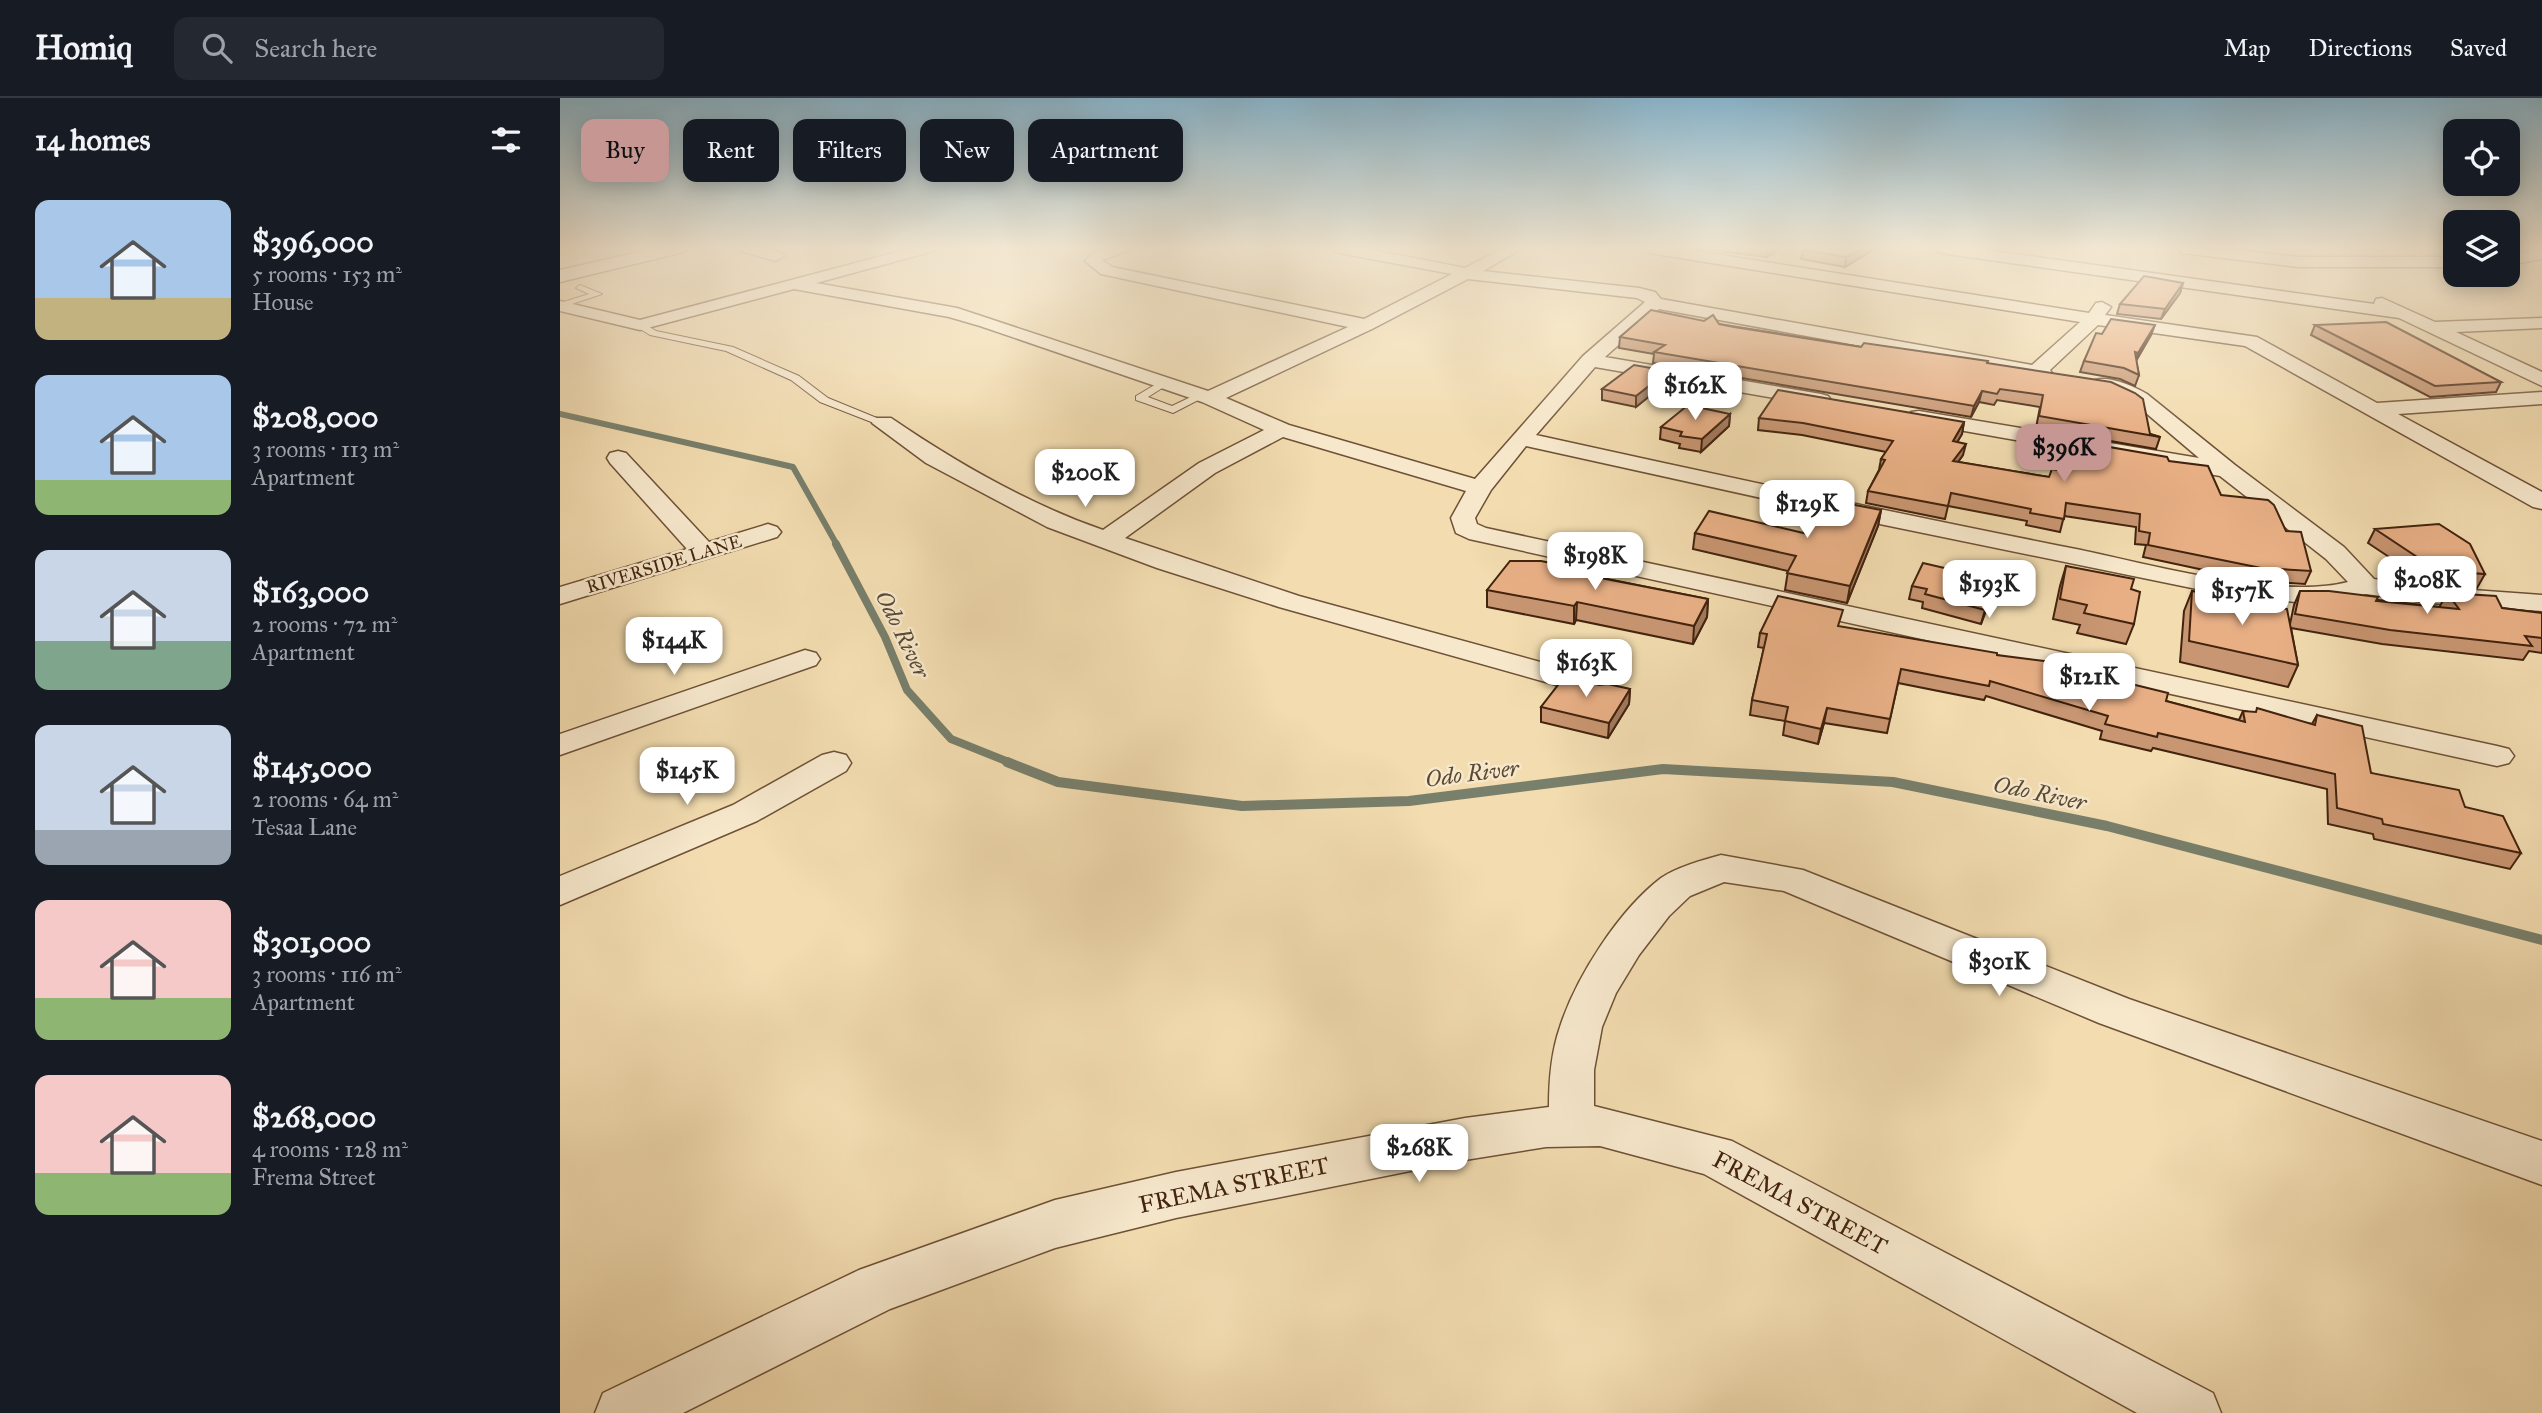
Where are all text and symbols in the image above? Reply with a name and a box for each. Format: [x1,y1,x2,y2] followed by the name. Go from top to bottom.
[174,17,664,80] search box
[35,28,132,68] text: Homiq
[198,29,236,67] icon: search
[254,32,377,64] text: Search here
[2224,33,2271,63] text: Map
[2309,33,2412,63] text: Directions
[2450,33,2507,63] text: Saved
[581,119,669,182] chip: Buy
[683,119,779,182] chip: Rent
[793,119,906,182] chip: Filters
[920,119,1014,182] chip: New
[1028,119,1183,182] chip: Apartment
[2443,119,2520,287] map controls
[2443,119,2520,196] button: locate
[487,121,525,159] icon: filters
[35,122,150,158] text: 14 homes
[2443,210,2520,287] button: layers
[252,224,374,260] text: $396,000
[91,228,175,312] icon: home
[252,260,402,288] text: 5 rooms · 153 m²
[252,288,314,316] text: House
[1646,362,1744,422] pin: $162K
[1664,371,1726,399] text: $162K
[252,399,378,435] text: $208,000
[91,403,175,487] icon: home
[2015,424,2113,484] pin: $396K
[2032,433,2096,461] text: $396K
[252,435,399,463] text: 3 rooms · 113 m²
[1036,450,1134,509] pin: $200K
[1051,458,1119,486] text: $200K
[252,463,355,491] text: Apartment
[1758,480,1856,540] pin: $129K
[1776,489,1838,517] text: $129K
[584,530,744,598] street label: RIVERSIDE LANE
[1546,532,1644,592] pin: $198K
[1563,541,1627,569] text: $198K
[2378,556,2476,616] pin: $208K
[1940,560,2038,620] pin: $193K
[2393,565,2461,593] text: $208K
[2193,568,2291,627] pin: $157K
[1959,569,2019,597] text: $193K
[252,574,369,610] text: $163,000
[2211,576,2273,604] text: $157K
[91,578,175,662] icon: home
[870,586,937,684] water label: Odo River
[252,610,397,638] text: 2 rooms · 72 m²
[625,618,723,677] pin: $144K
[642,626,706,654] text: $144K
[252,638,355,666] text: Apartment
[1537,640,1635,699] pin: $163K
[1556,648,1616,676] text: $163K
[2040,654,2138,713] pin: $121K
[2059,662,2119,690] text: $121K
[638,748,736,807] pin: $145K
[252,749,372,785] text: $145,000
[91,753,175,837] icon: home
[1424,753,1522,793] water label: Odo River
[656,756,718,784] text: $145K
[1991,770,2090,817] water label: Odo River
[252,785,398,813] text: 2 rooms · 64 m²
[252,813,357,841] text: Tesaa Lane
[252,924,371,960] text: $301,000
[91,928,175,1012] icon: home
[1950,939,2048,998] pin: $301K
[1968,947,2030,975] text: $301K
[252,960,402,988] text: 3 rooms · 116 m²
[252,988,355,1016] text: Apartment
[252,1099,376,1135] text: $268,000
[91,1103,175,1187] icon: home
[1370,1124,1468,1184] pin: $268K
[1386,1133,1452,1161] text: $268K
[252,1135,408,1163] text: 4 rooms · 128 m²
[1707,1144,1893,1262] street label: FREMA STREET
[1136,1150,1332,1220] street label: FREMA STREET
[252,1163,376,1191] text: Frema Street

